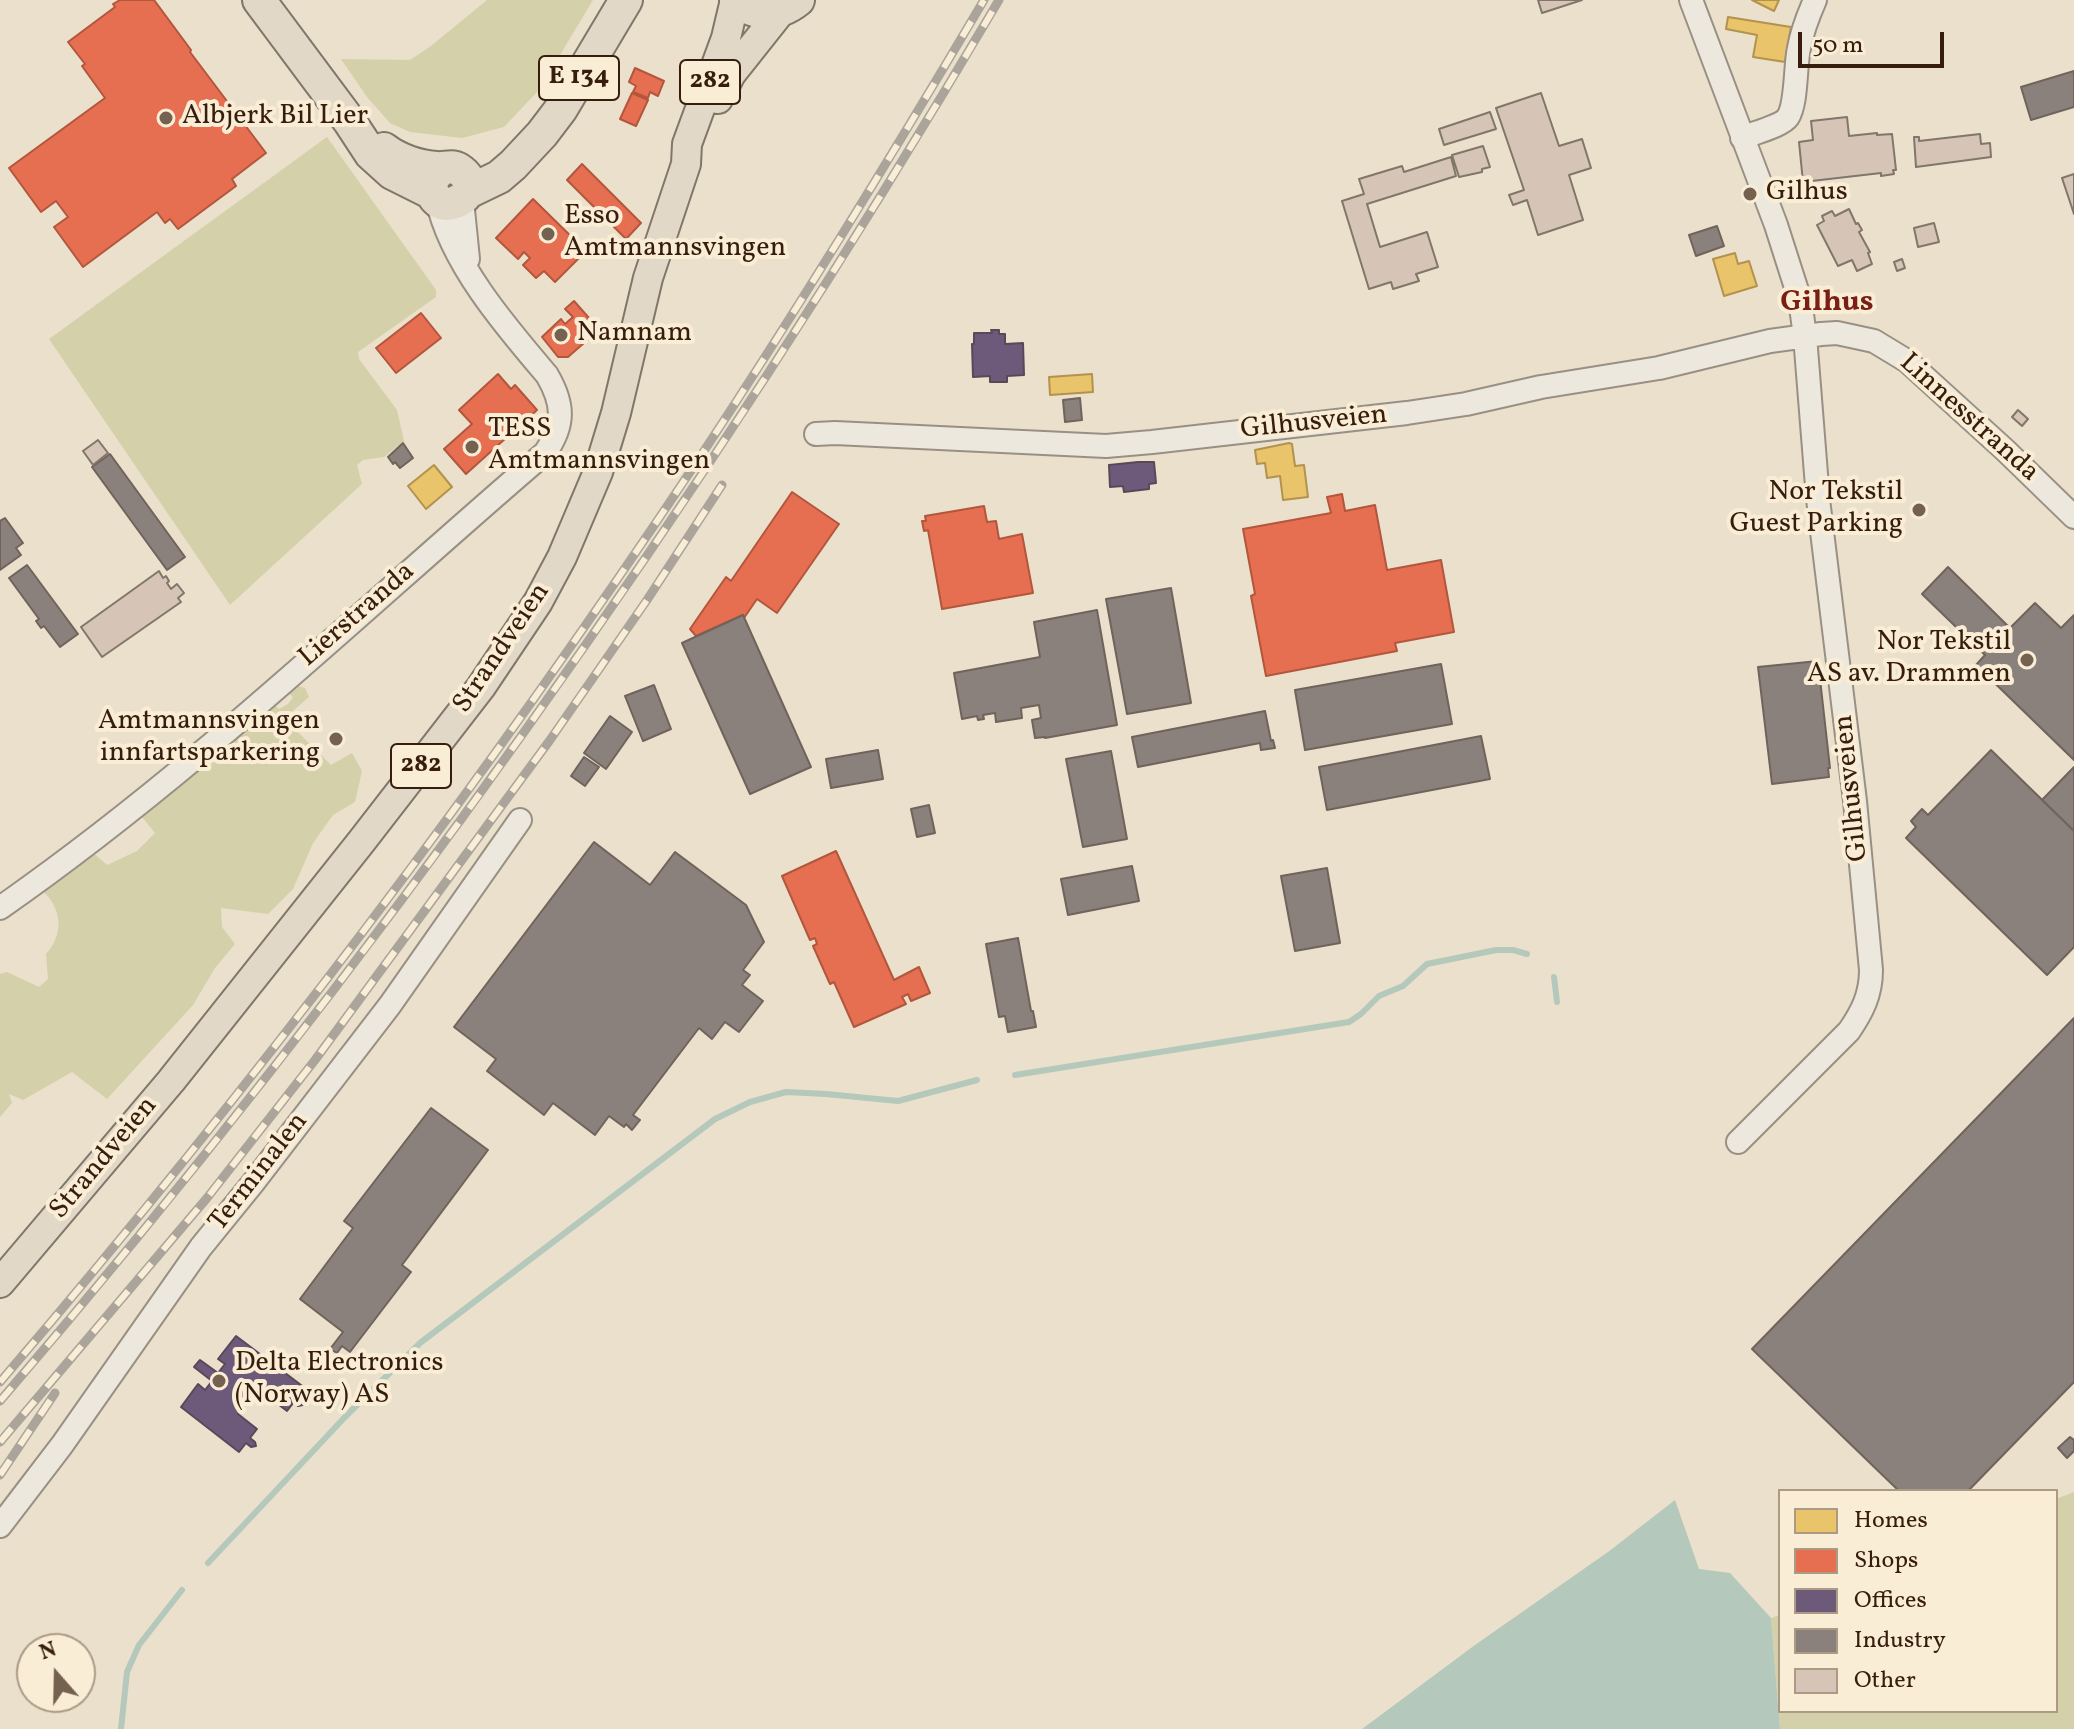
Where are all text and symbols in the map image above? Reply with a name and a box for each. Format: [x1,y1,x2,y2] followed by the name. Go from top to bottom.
[1802,16,1948,66] scale bar
[1812,29,1864,63] text: 50 m
[539,56,619,100] road number: E 134
[680,60,740,104] road number: 282
[182,101,368,135] place label: Albjerk Bil Lier
[157,109,175,127] marker: Albjerk Bil Lier
[1766,177,1848,211] place label: Gilhus
[1741,185,1759,203] marker: Gilhus
[564,201,786,267] place label: Esso Amtmannsvingen
[539,225,557,243] marker: Esso Amtmannsvingen
[1780,286,1874,322] district label: Gilhus
[577,318,692,352] place label: Namnam
[552,326,570,344] marker: Namnam
[1891,347,2045,491] street label: Linnesstranda
[1239,400,1389,448] street label: Gilhusveien
[488,414,710,480] place label: TESS Amtmannsvingen
[463,438,481,456] marker: TESS Amtmannsvingen
[1729,477,1903,543] place label: Nor Tekstil Guest Parking
[1910,501,1928,519] marker: Nor Tekstil Guest Parking
[293,556,423,676] street label: Lierstranda
[447,578,559,720] street label: Strandveien
[1807,627,2011,693] place label: Nor Tekstil AS av. Drammen
[2018,651,2036,669] marker: Nor Tekstil AS av. Drammen
[98,706,320,772] place label: Amtmannsvingen innfartsparkering
[1829,713,1877,863] street label: Gilhusveien
[327,730,345,748] marker: Amtmannsvingen innfartsparkering
[391,744,451,788] road number: 282
[44,1091,166,1227] street label: Strandveien
[203,1107,317,1239] street label: Terminalen
[235,1348,444,1414] place label: Delta Electronics (Norway) AS
[210,1372,228,1390] marker: Delta Electronics (Norway) AS
[1778,1489,2058,1713] legend
[1854,1504,1928,1538] text: Homes
[1854,1544,1918,1578] text: Shops
[1854,1584,1927,1618] text: Offices
[1854,1624,1946,1658] text: Industry
[16,1633,96,1713] north arrow
[35,1635,61,1669] text: N
[1854,1664,1916,1698] text: Other

